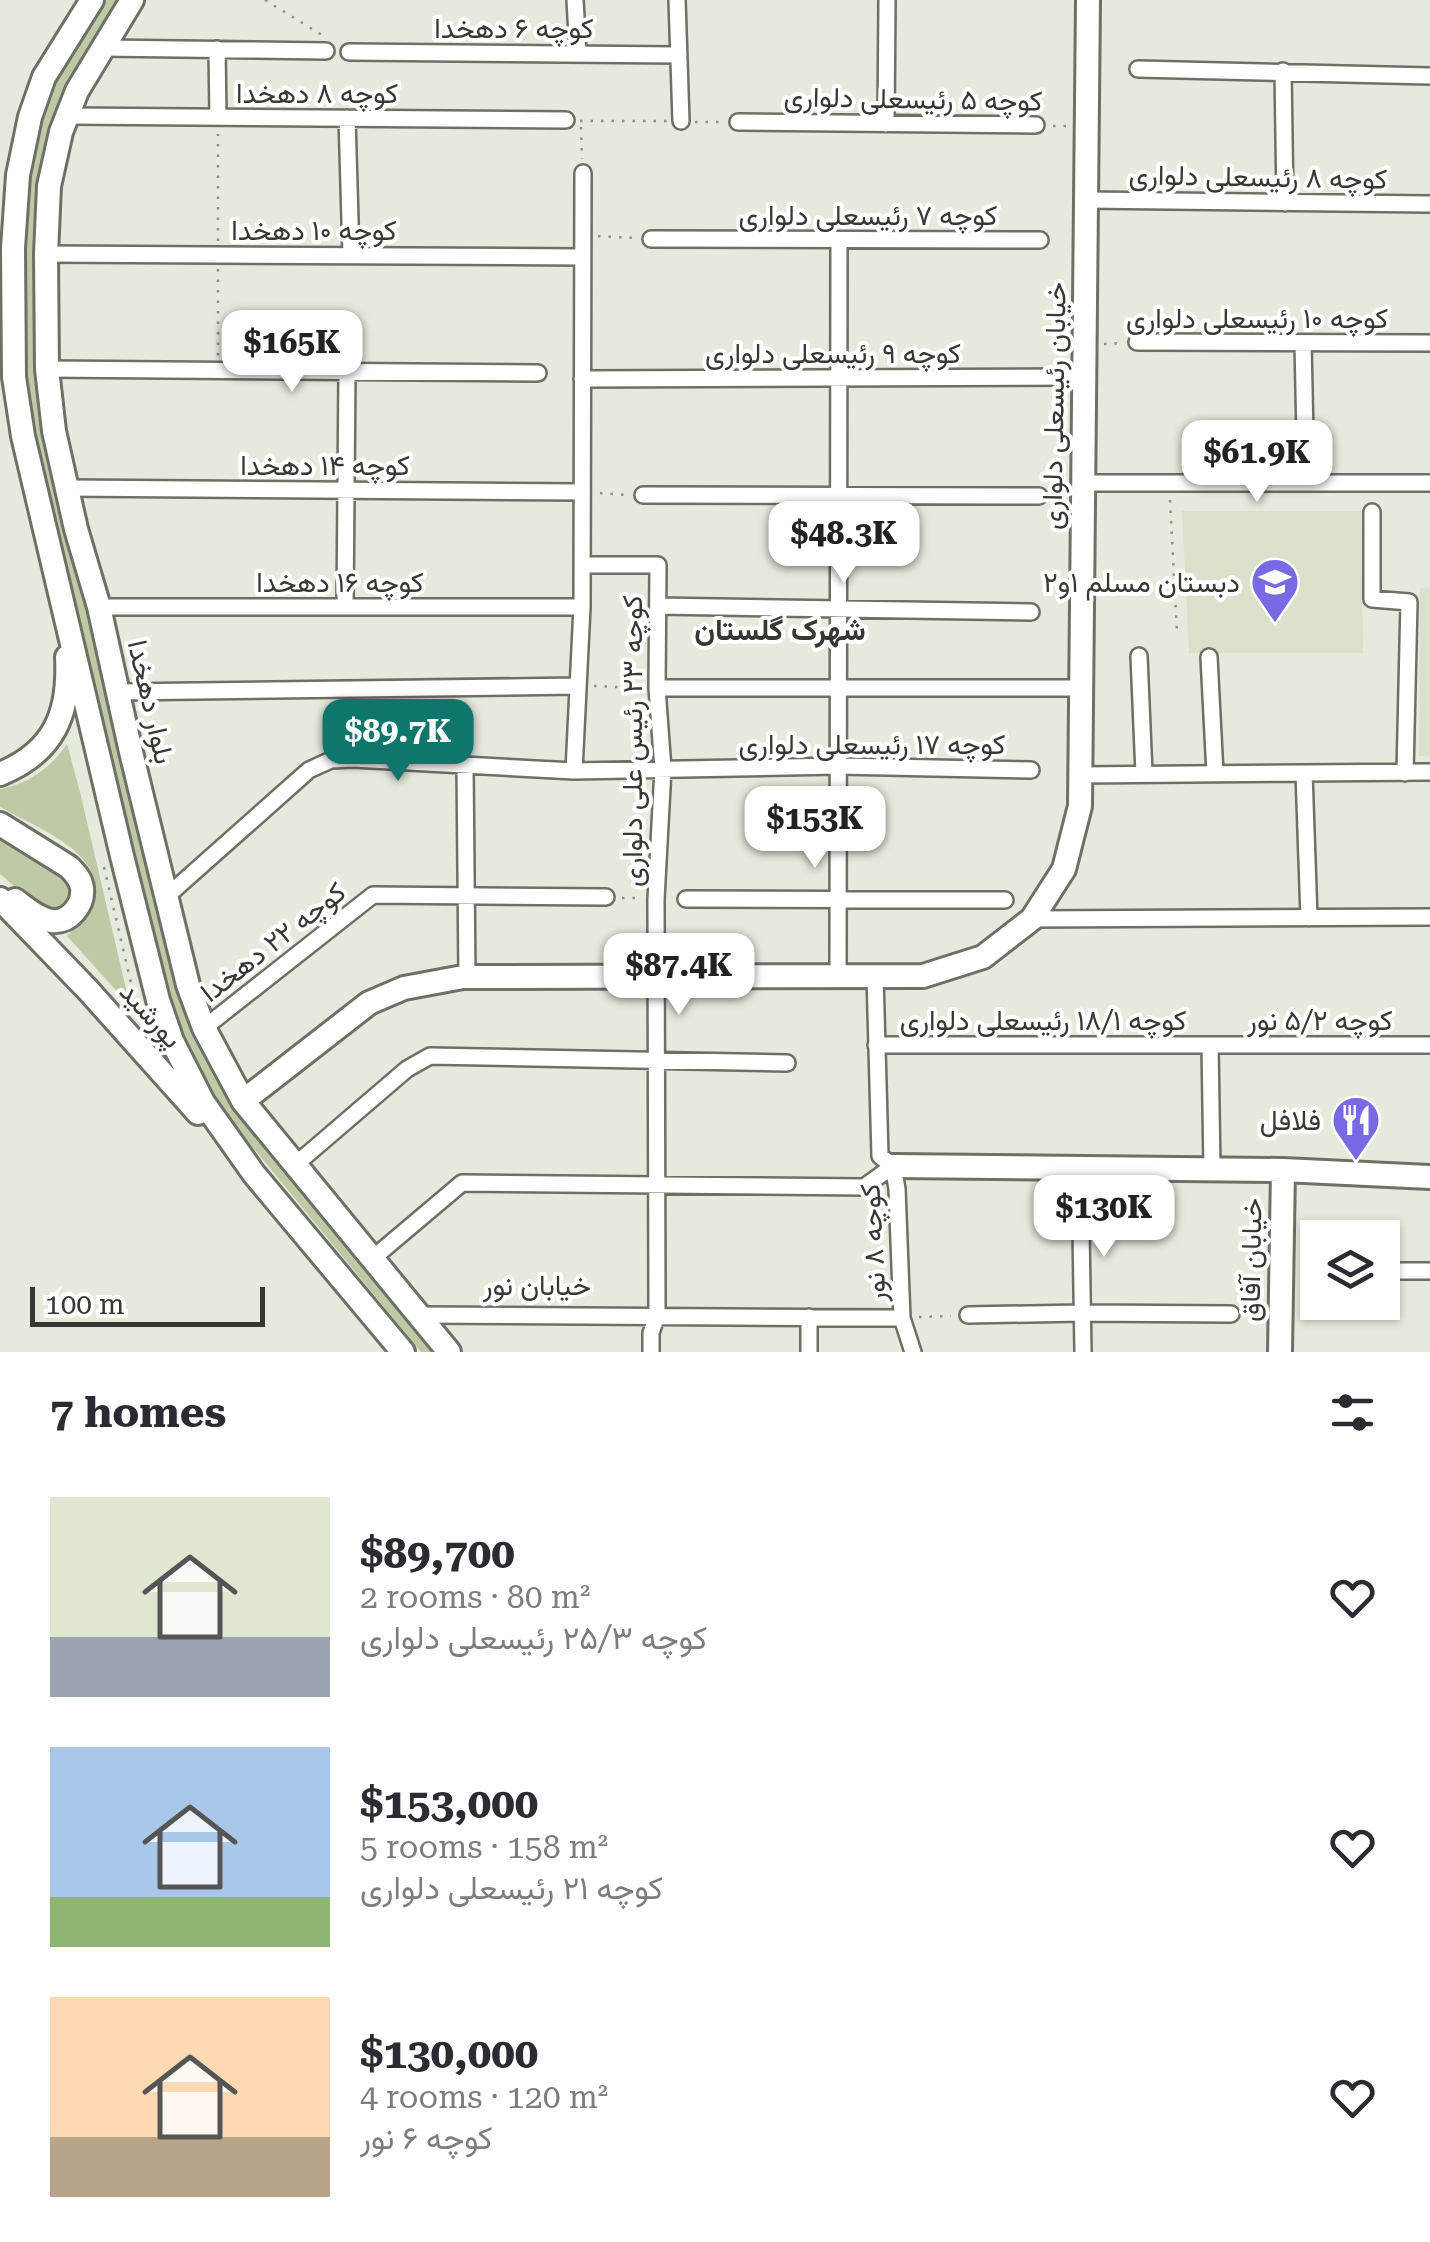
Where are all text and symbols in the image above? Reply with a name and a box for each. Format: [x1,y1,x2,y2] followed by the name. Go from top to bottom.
[434,12,594,47] street label: کوچه ۶ دهخدا
[236,77,398,112] street label: کوچه ۸ دهخدا
[783,80,1043,120] street label: کوچه ۵ رئیسعلی دلواری
[1128,158,1388,198] street label: کوچه ۸ رئیسعلی دلواری
[739,199,997,234] street label: کوچه ۷ رئیسعلی دلواری
[231,214,397,249] street label: کوچه ۱۰ دهخدا
[1035,282,1074,530] street label: خیابان رئیسعلی دلواری
[1126,302,1388,337] street label: کوچه ۱۰ رئیسعلی دلواری
[222,310,362,395] pin: $165K
[244,323,340,361] text: $165K
[705,337,961,372] street label: کوچه ۹ رئیسعلی دلواری
[1176,420,1338,505] pin: $61.9K
[1204,433,1310,471] text: $61.9K
[240,449,410,484] street label: کوچه ۱۴ دهخدا
[763,501,925,586] pin: $48.3K
[791,514,897,552] text: $48.3K
[1249,556,1301,624] school or university icon: دبستان مسلم ۱و۲
[256,566,424,601] street label: کوچه ۱۶ دهخدا
[1043,566,1240,601] place label: دبستان مسلم ۱و۲
[616,595,651,887] street label: کوچه ۲۳ رئیس علی دلواری
[694,612,866,648] district label: شهرک گلستان
[120,637,181,767] street label: بلوار دهخدا
[317,699,479,784] pin: $89.7K
[345,712,451,750] text: $89.7K
[739,728,1005,763] street label: کوچه ۱۷ رئیسعلی دلواری
[745,786,885,871] pin: $153K
[767,799,863,837] text: $153K
[194,875,353,1010] street label: کوچه ۲۲ دهخدا
[598,933,760,1018] pin: $87.4K
[626,946,732,984] text: $87.4K
[111,975,189,1056] street label: پورشید
[900,1004,1186,1039] street label: کوچه ۱۸/۱ رئیسعلی دلواری
[1246,1004,1393,1039] street label: کوچه ۵/۲ نور
[1330,1094,1382,1162] restaurant icon: فلافل
[1260,1104,1321,1137] place label: فلافل
[1034,1175,1174,1260] pin: $130K
[853,1183,895,1304] street label: کوچه ۸ نور
[1056,1188,1152,1226] text: $130K
[1233,1198,1269,1322] street label: خیابان آفاق
[1300,1220,1400,1320] map controls
[1300,1220,1400,1320] button: layers
[482,1269,591,1303] street label: خیابان نور
[30,1282,265,1326] scale bar
[45,1288,125,1321] text: 100 m
[1325,1385,1380,1440] icon: filters
[50,1388,226,1437] text: 7 homes
[360,1529,515,1578] text: $89,700
[130,1537,250,1657] icon: home
[1325,1570,1380,1625] icon: heart
[360,1578,590,1616] text: 2 rooms · 80 m²
[360,1619,707,1657] text: کوچه ۲۵/۳ رئیسعلی دلواری
[360,1779,538,1828] text: $153,000
[130,1787,250,1907] icon: home
[1325,1820,1380,1875] icon: heart
[360,1828,608,1866] text: 5 rooms · 158 m²
[360,1869,663,1907] text: کوچه ۲۱ رئیسعلی دلواری
[360,2029,538,2078] text: $130,000
[130,2037,250,2157] icon: home
[1325,2070,1380,2125] icon: heart
[360,2078,608,2116] text: 4 rooms · 120 m²
[360,2119,493,2157] text: کوچه ۶ نور

